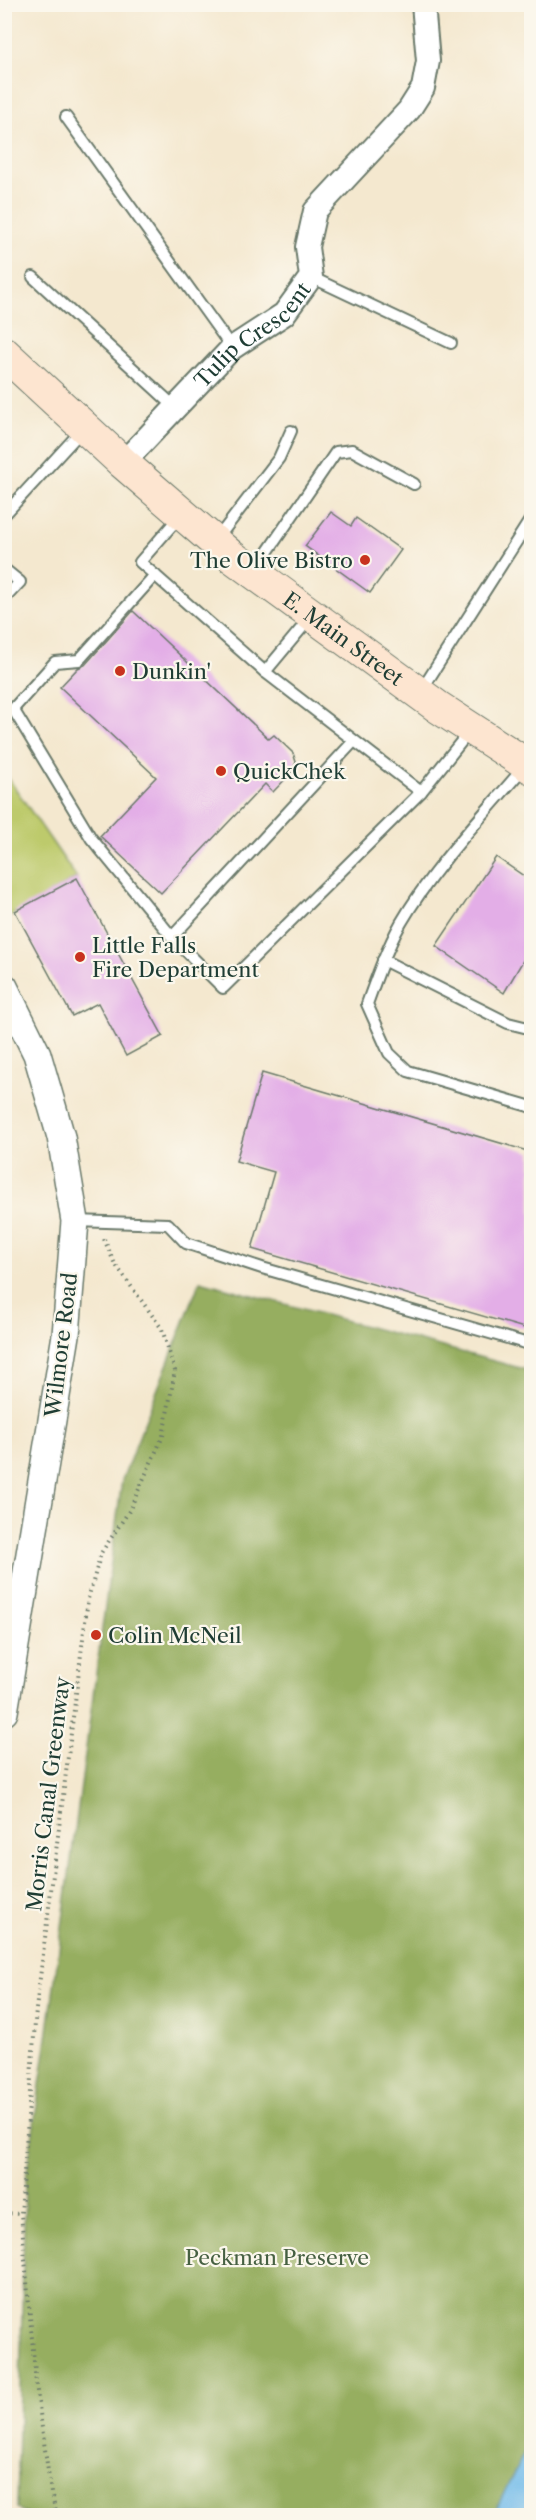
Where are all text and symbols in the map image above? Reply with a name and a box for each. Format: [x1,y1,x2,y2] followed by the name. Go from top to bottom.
[189,277,316,393] street label: Tulip Crescent
[190,548,353,573] place label: The Olive Bistro
[358,553,372,567] marker: The Olive Bistro
[279,586,409,691] street label: E. Main Street
[132,659,211,684] place label: Dunkin'
[113,664,127,678] marker: Dunkin'
[233,759,346,784] place label: QuickChek
[214,764,228,778] marker: QuickChek
[92,933,259,982] place label: Little Falls Fire Department
[73,950,87,964] marker: Little Falls Fire Department
[40,1271,82,1420] street label: Wilmore Road
[108,1623,241,1648] place label: Colin McNeil
[89,1628,103,1642] marker: Colin McNeil
[21,1675,75,1913] street label: Morris Canal Greenway
[185,2245,369,2270] park label: Peckman Preserve

